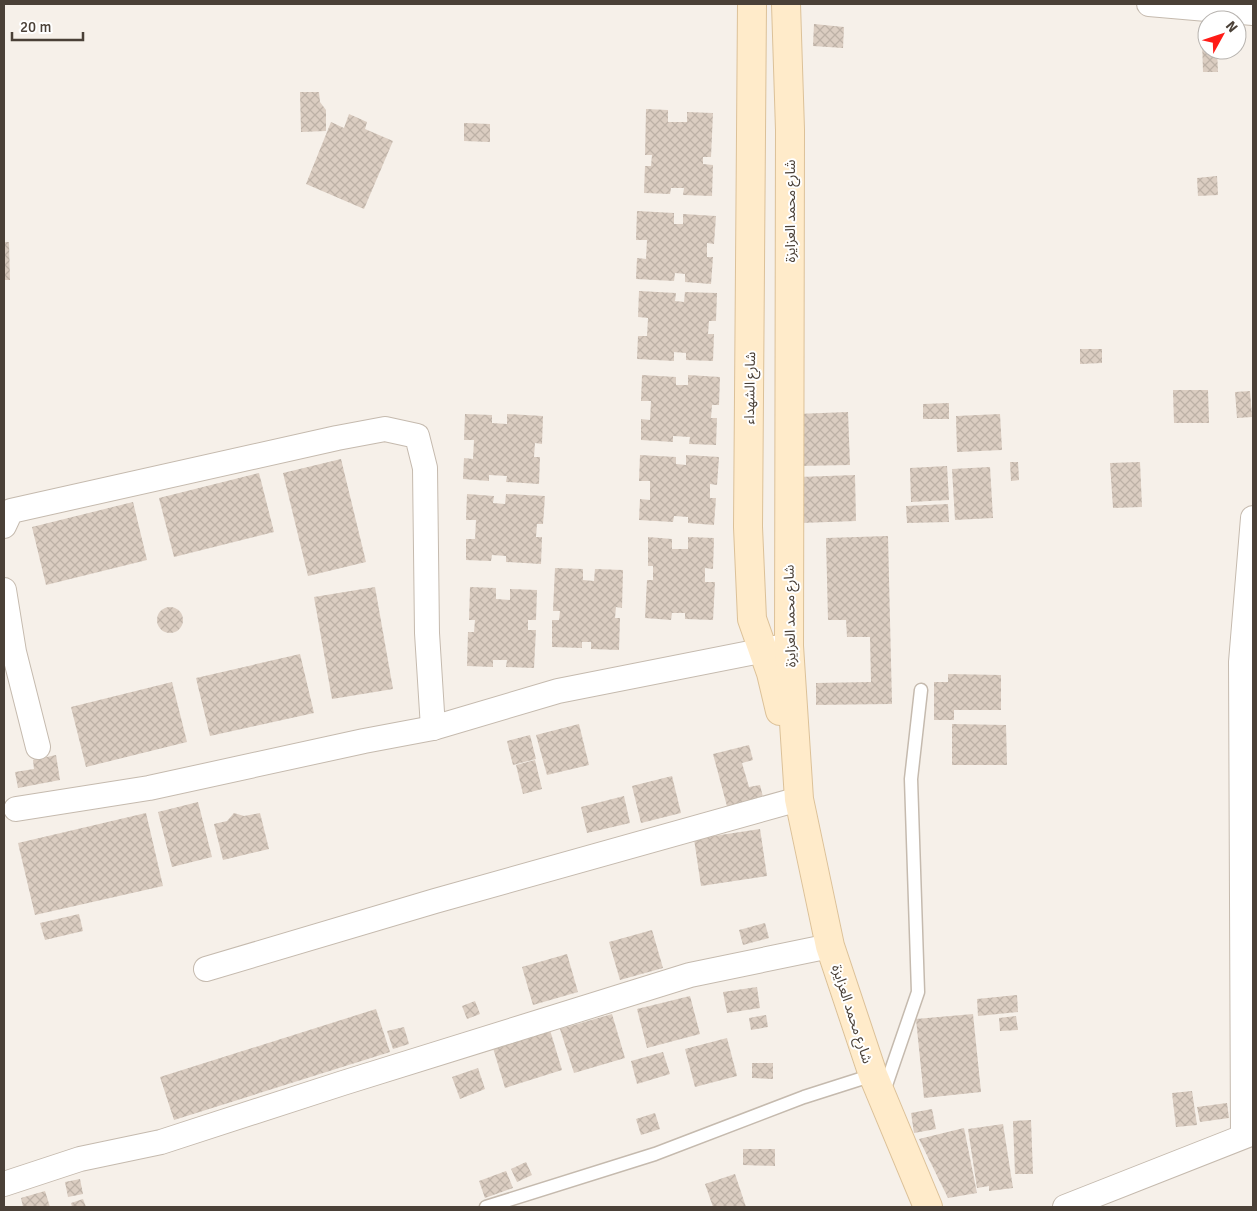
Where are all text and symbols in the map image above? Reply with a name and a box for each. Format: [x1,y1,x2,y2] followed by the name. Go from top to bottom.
[12,10,84,42] scale bar
[1197,10,1247,60] north arrow
[20,18,51,36] text: 20 m
[1222,18,1241,36] text: N
[782,160,801,262] street label: شارع محمد العزايزة
[741,351,761,425] street label: شارع الشهداء
[781,564,801,668] street label: شارع محمد العزايزة
[826,962,876,1066] street label: شارع محمد العزايزة

